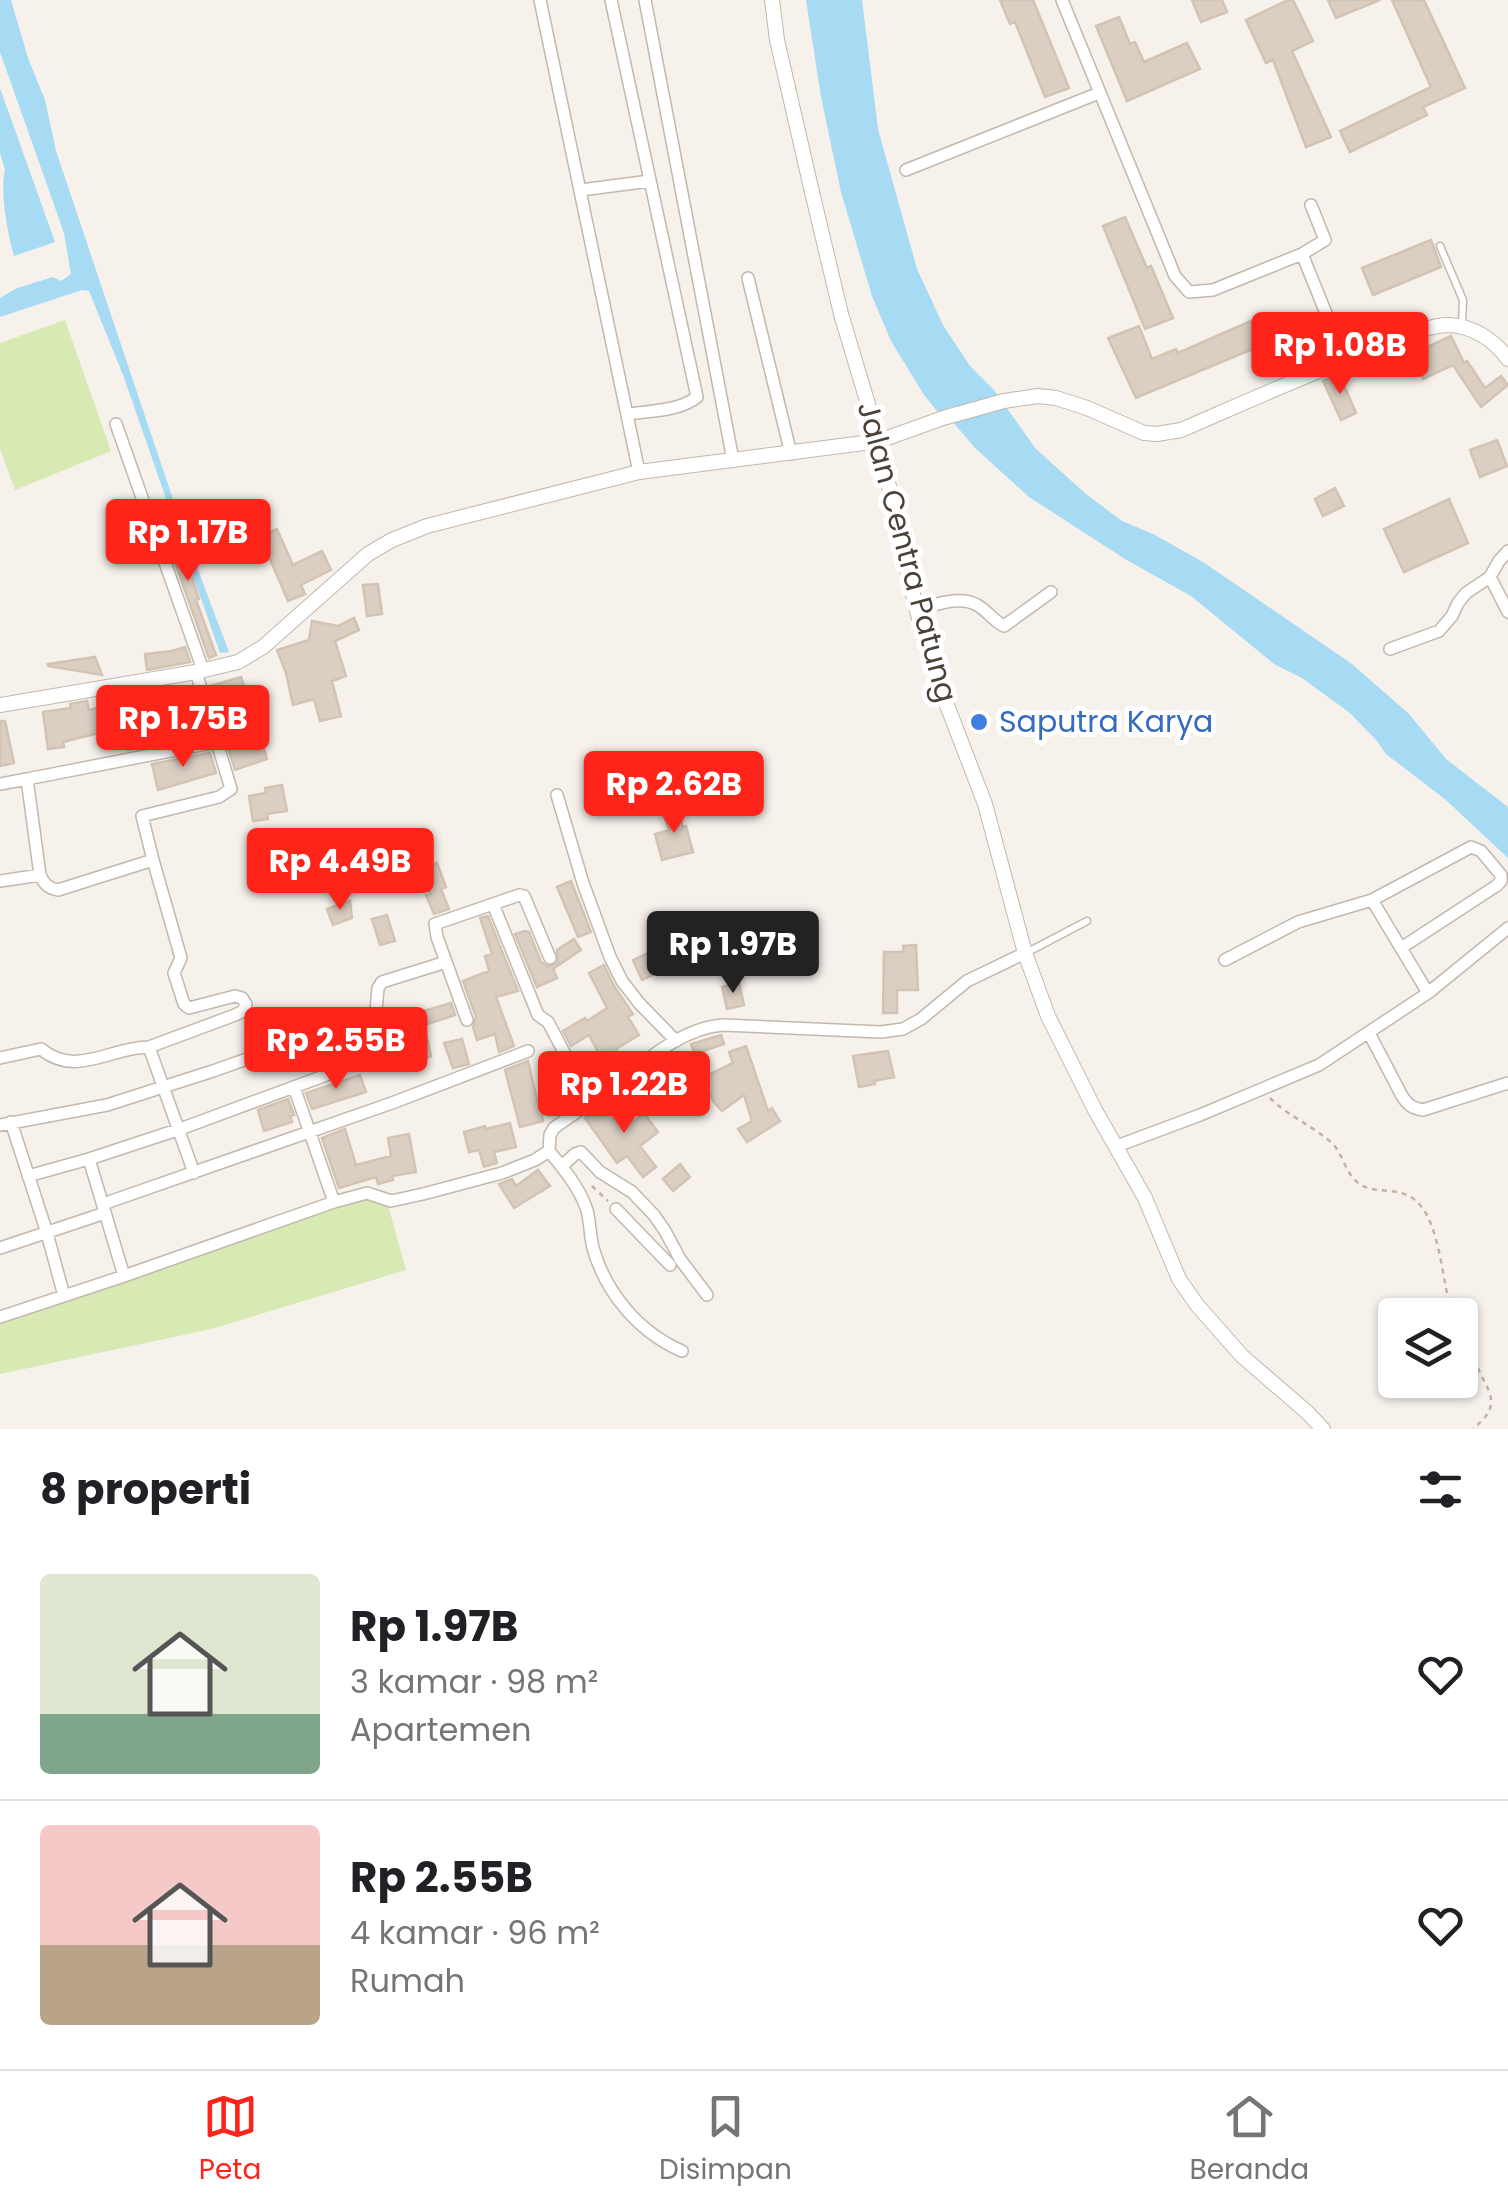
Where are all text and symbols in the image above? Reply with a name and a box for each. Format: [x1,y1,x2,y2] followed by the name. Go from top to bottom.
[1237,312,1443,397] pin: Rp 1.08B
[1273,322,1407,367] text: Rp 1.08B
[847,397,968,707] street label: Jalan Centra Patung
[85,499,291,584] pin: Rp 1.17B
[128,509,248,554] text: Rp 1.17B
[80,685,286,770] pin: Rp 1.75B
[118,695,248,740] text: Rp 1.75B
[999,700,1213,743] place label: Saputra Karya
[968,711,990,733] marker: Saputra Karya
[571,751,777,836] pin: Rp 2.62B
[606,761,742,806] text: Rp 2.62B
[237,828,443,913] pin: Rp 4.49B
[269,838,411,883] text: Rp 4.49B
[630,911,836,996] pin: Rp 1.97B
[669,921,797,966] text: Rp 1.97B
[233,1007,439,1092] pin: Rp 2.55B
[266,1017,406,1062] text: Rp 2.55B
[521,1051,727,1136] pin: Rp 1.22B
[560,1061,688,1106] text: Rp 1.22B
[1378,1298,1478,1398] map controls
[1378,1298,1478,1398] button: layers
[40,1460,251,1519] text: 8 properti
[1413,1462,1468,1517] icon: filters
[350,1597,518,1656] text: Rp 1.97B
[120,1614,240,1734] icon: home
[1413,1647,1468,1702] icon: heart
[350,1659,598,1704] text: 3 kamar · 98 m²
[350,1707,532,1752] text: Apartemen
[350,1848,533,1907] text: Rp 2.55B
[120,1865,240,1985] icon: home
[1413,1898,1468,1953] icon: heart
[350,1910,600,1955] text: 4 kamar · 96 m²
[350,1958,465,2003] text: Rumah
[199,2089,262,2191] tab: Peta
[659,2089,792,2191] tab: Disimpan
[1190,2089,1309,2191] tab: Beranda

